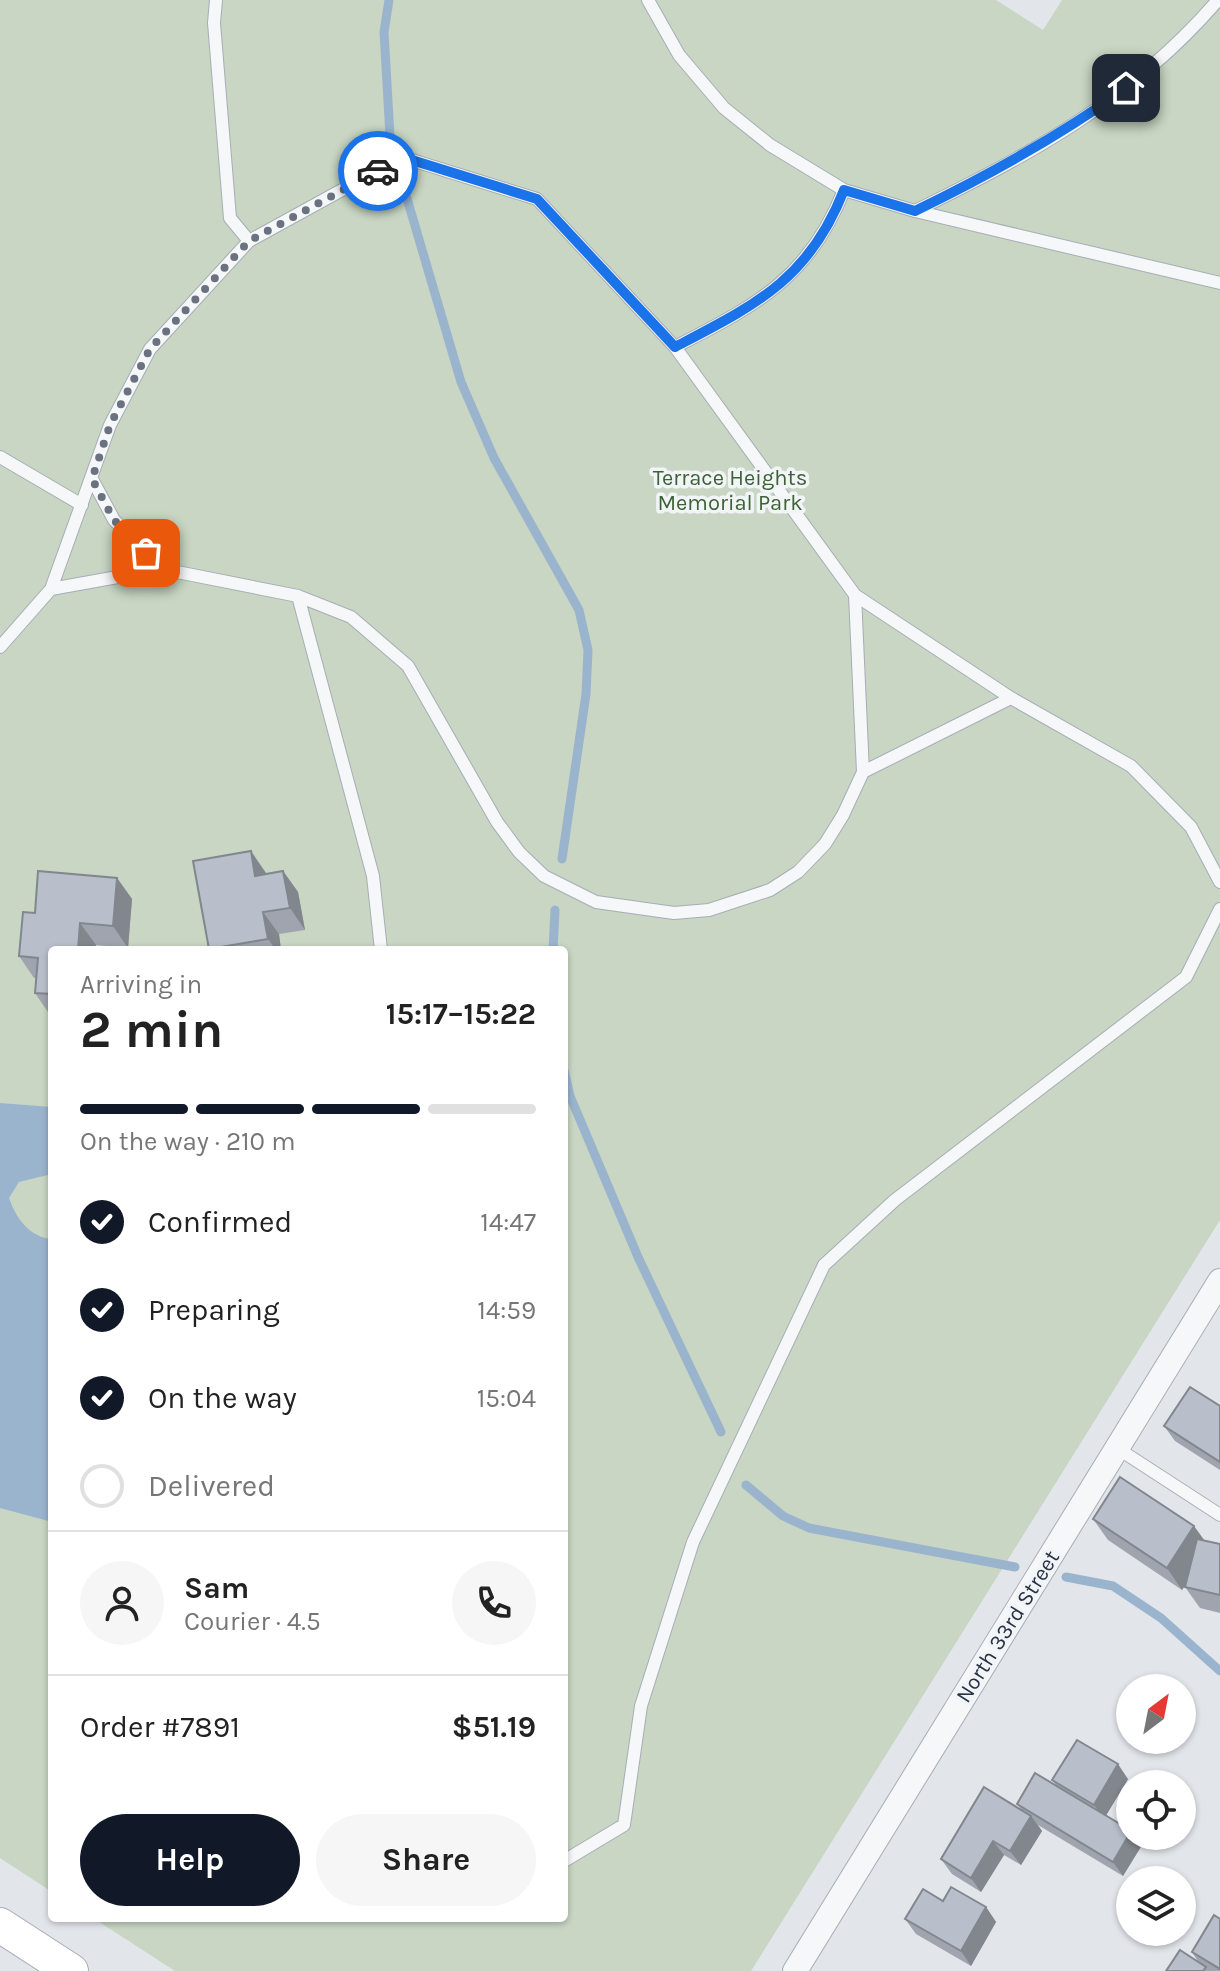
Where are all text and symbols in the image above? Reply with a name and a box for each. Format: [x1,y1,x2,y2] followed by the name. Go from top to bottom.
[1092,54,1160,122] pin
[1104,66,1148,110] icon: home
[338,131,418,211] courier
[356,149,400,193] icon: car
[653,465,807,516] park label: Terrace Heights Memorial Park
[112,519,180,587] pin
[124,531,168,575] icon: bag
[80,969,202,1000] text: Arriving in
[386,996,536,1032] text: 15:17–15:22
[80,999,223,1060] text: 2 min
[80,1126,295,1157] text: On the way · 210 m
[80,1200,124,1244] icon: check
[148,1204,292,1240] text: Confirmed
[480,1207,536,1238] text: 14:47
[80,1288,124,1332] icon: check
[148,1292,280,1328] text: Preparing
[477,1295,536,1326] text: 14:59
[80,1376,124,1420] icon: check
[148,1380,297,1416] text: On the way
[477,1383,536,1414] text: 15:04
[148,1468,275,1504] text: Delivered
[951,1546,1065,1707] street label: North 33rd Street
[80,1561,164,1645] button: person
[452,1561,536,1645] button: phone
[184,1570,249,1606] text: Sam
[184,1606,321,1637] text: Courier · 4.5
[1116,1674,1196,1754] north arrow
[1116,1674,1196,1946] map controls
[80,1709,240,1745] text: Order #7891
[452,1709,536,1745] text: $51.19
[1116,1770,1196,1850] button: locate
[80,1814,300,1906] button: Help
[316,1814,536,1906] button: Share
[1116,1866,1196,1946] button: layers

